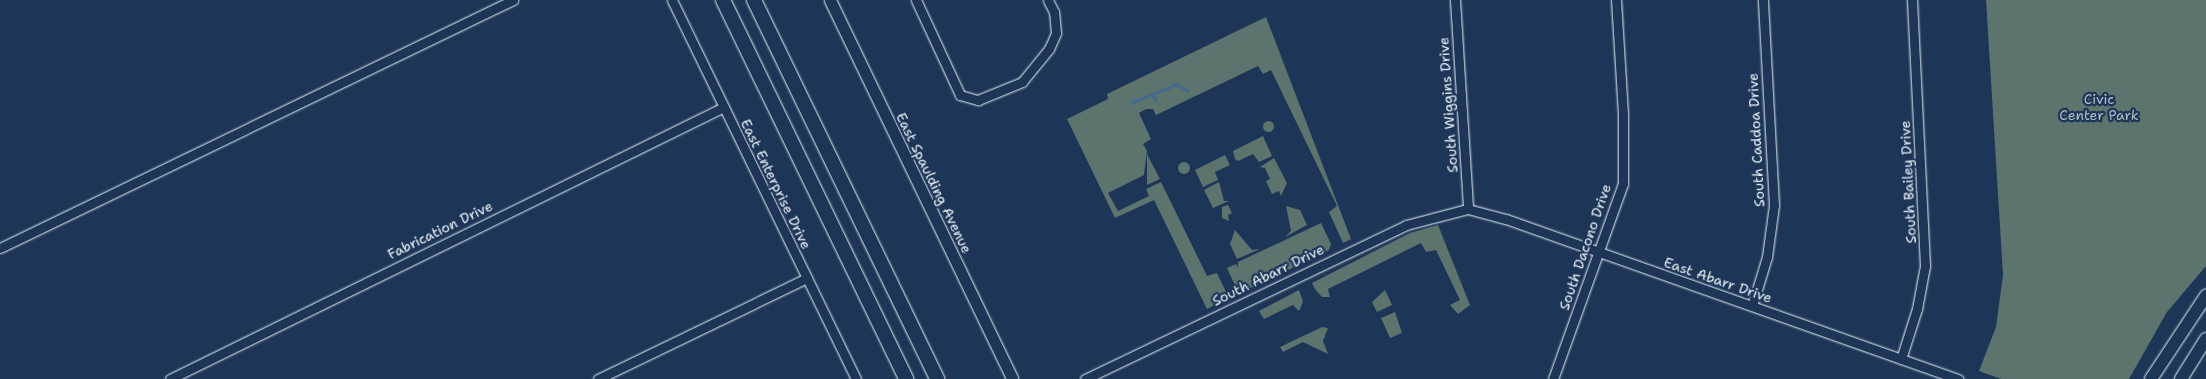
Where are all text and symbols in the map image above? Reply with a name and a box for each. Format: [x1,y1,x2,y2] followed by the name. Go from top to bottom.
[1435,37,1461,173] street label: South Wiggins Drive
[1744,73,1768,207] street label: South Caddoa Drive
[2059,91,2139,124] park label: Civic Center Park
[893,110,975,256] street label: East Spaulding Avenue
[737,116,815,252] street label: East Enterprise Drive
[1896,120,1920,244] street label: South Bailey Drive
[1556,182,1614,312] street label: South Dacono Drive
[385,197,495,263] street label: Fabrication Drive
[1209,241,1327,309] street label: South Abarr Drive
[1662,254,1774,306] street label: East Abarr Drive

